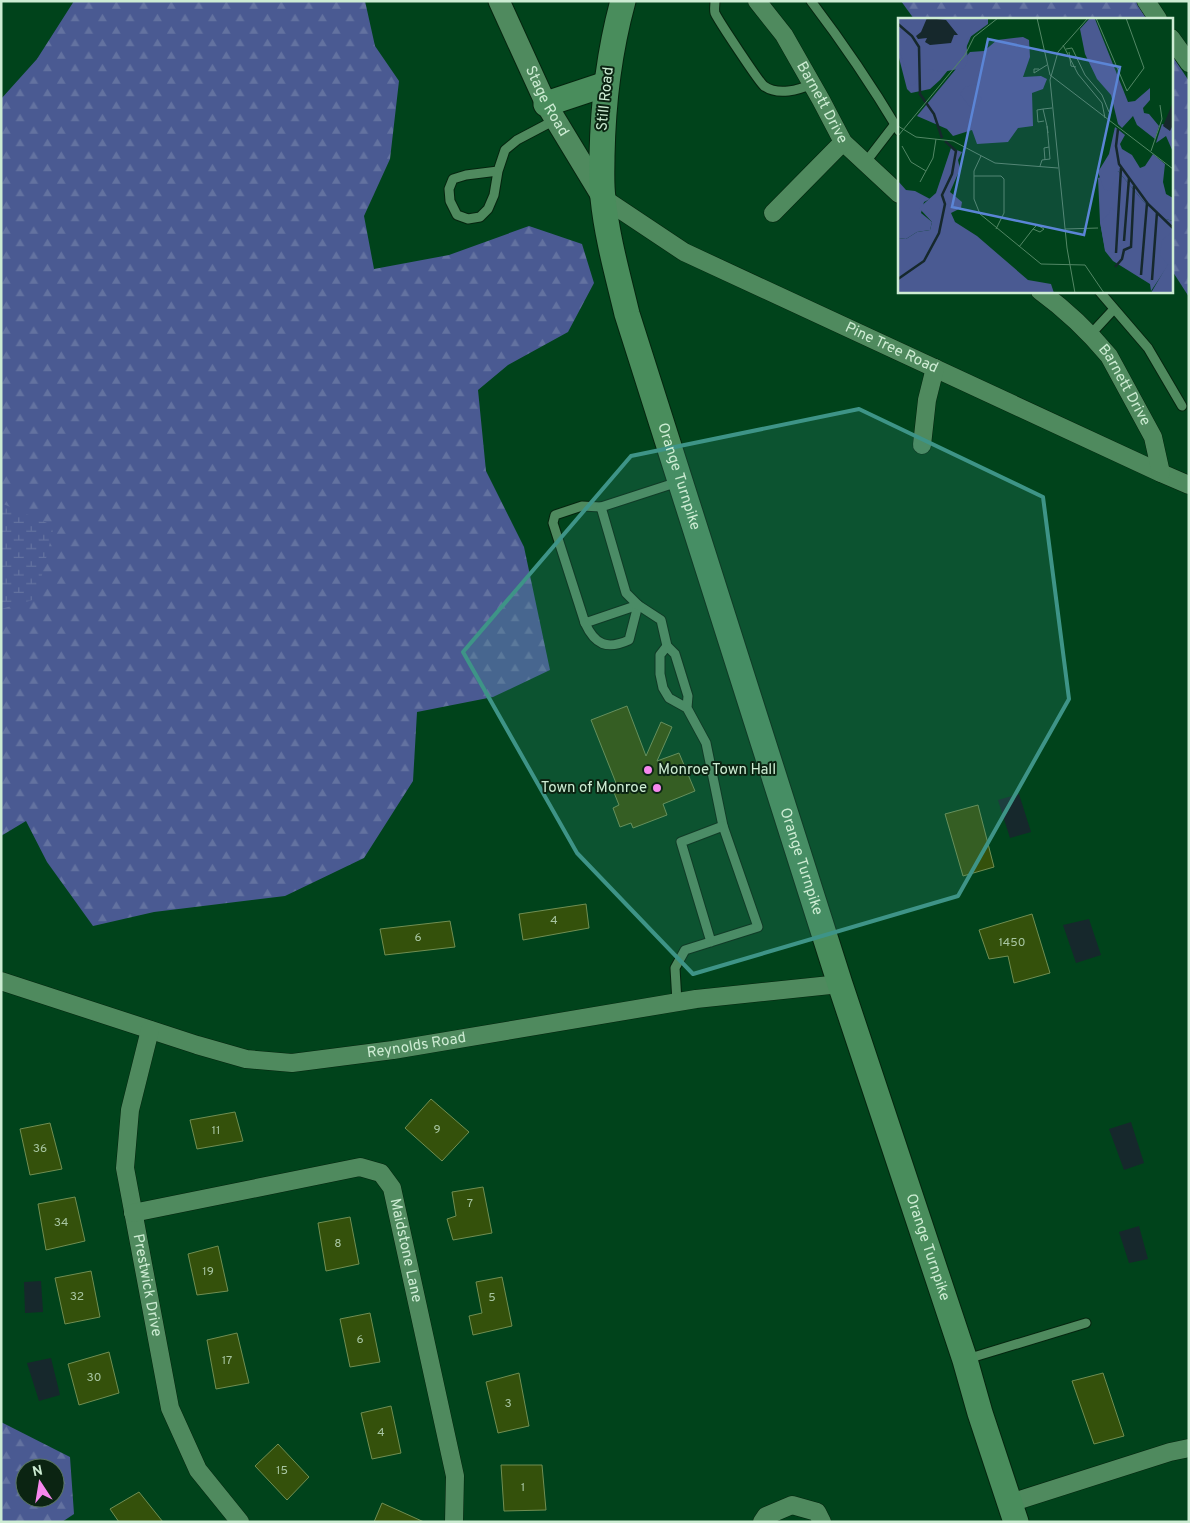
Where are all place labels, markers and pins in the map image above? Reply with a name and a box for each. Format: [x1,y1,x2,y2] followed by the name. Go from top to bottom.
[658,761,776,780] place label: Monroe Town Hall
[642,764,654,776] marker: Monroe Town Hall
[541,779,647,798] place label: Town of Monroe
[651,782,663,794] marker: Town of Monroe

